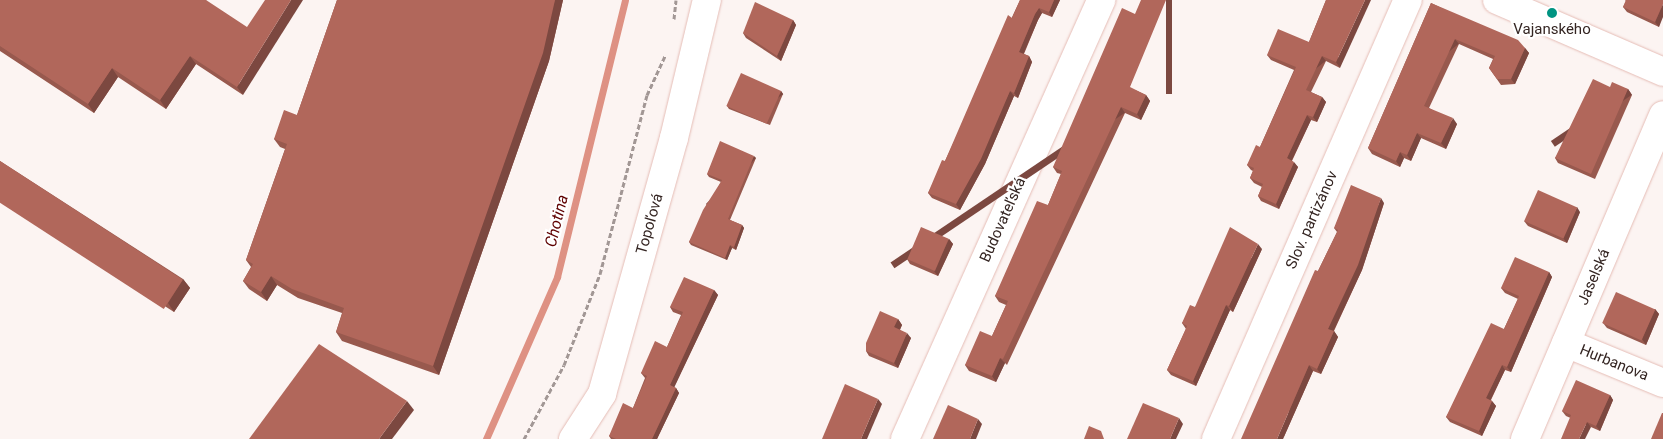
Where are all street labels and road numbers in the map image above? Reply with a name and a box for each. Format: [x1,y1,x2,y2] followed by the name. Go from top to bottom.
[1282,168,1342,272] street label: Slov. partizánov
[976,175,1030,265] street label: Budovateľská
[633,192,667,256] street label: Topoľová
[1574,246,1614,308] street label: Jaselská
[1577,341,1651,385] street label: Hurbanova

